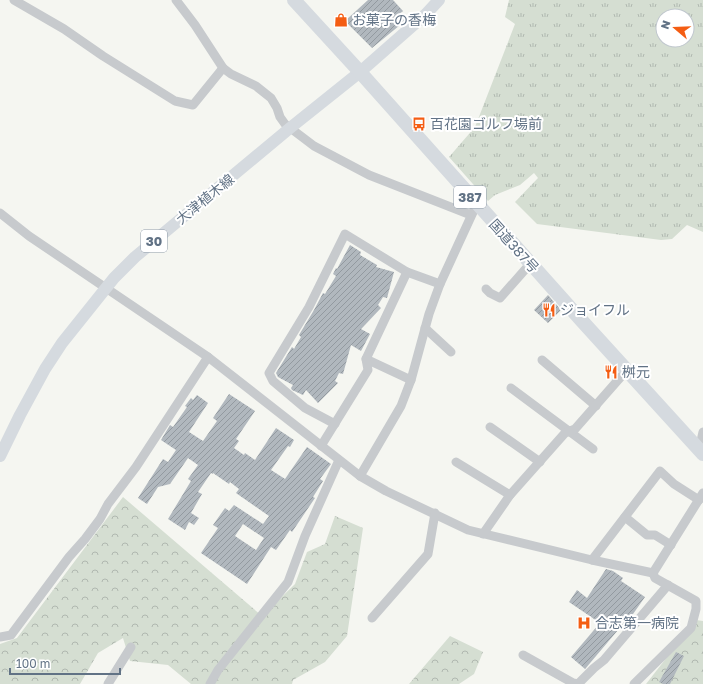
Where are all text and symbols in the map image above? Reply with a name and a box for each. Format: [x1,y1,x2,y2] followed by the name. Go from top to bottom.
[655,8,695,48] north arrow
[352,11,436,28] place label: お菓子の香梅
[333,12,349,28] shop icon: お菓子の香梅
[658,19,673,31] text: N
[430,115,542,132] place label: 百花園ゴルフ場前
[411,116,427,132] bus stop icon: 百花園ゴルフ場前
[172,170,237,227] street label: 大津植木線
[454,186,486,208] road number: 387
[486,215,543,276] street label: 国道387号
[141,230,167,252] road number: 30
[560,301,630,318] place label: ジョイフル
[541,302,557,318] restaurant icon: ジョイフル
[622,363,650,380] place label: 桝元
[603,364,619,380] restaurant icon: 桝元
[595,614,679,631] place label: 合志第一病院
[576,615,592,631] hospital icon: 合志第一病院
[10,650,120,676] scale bar
[16,656,50,671] text: 100 m

